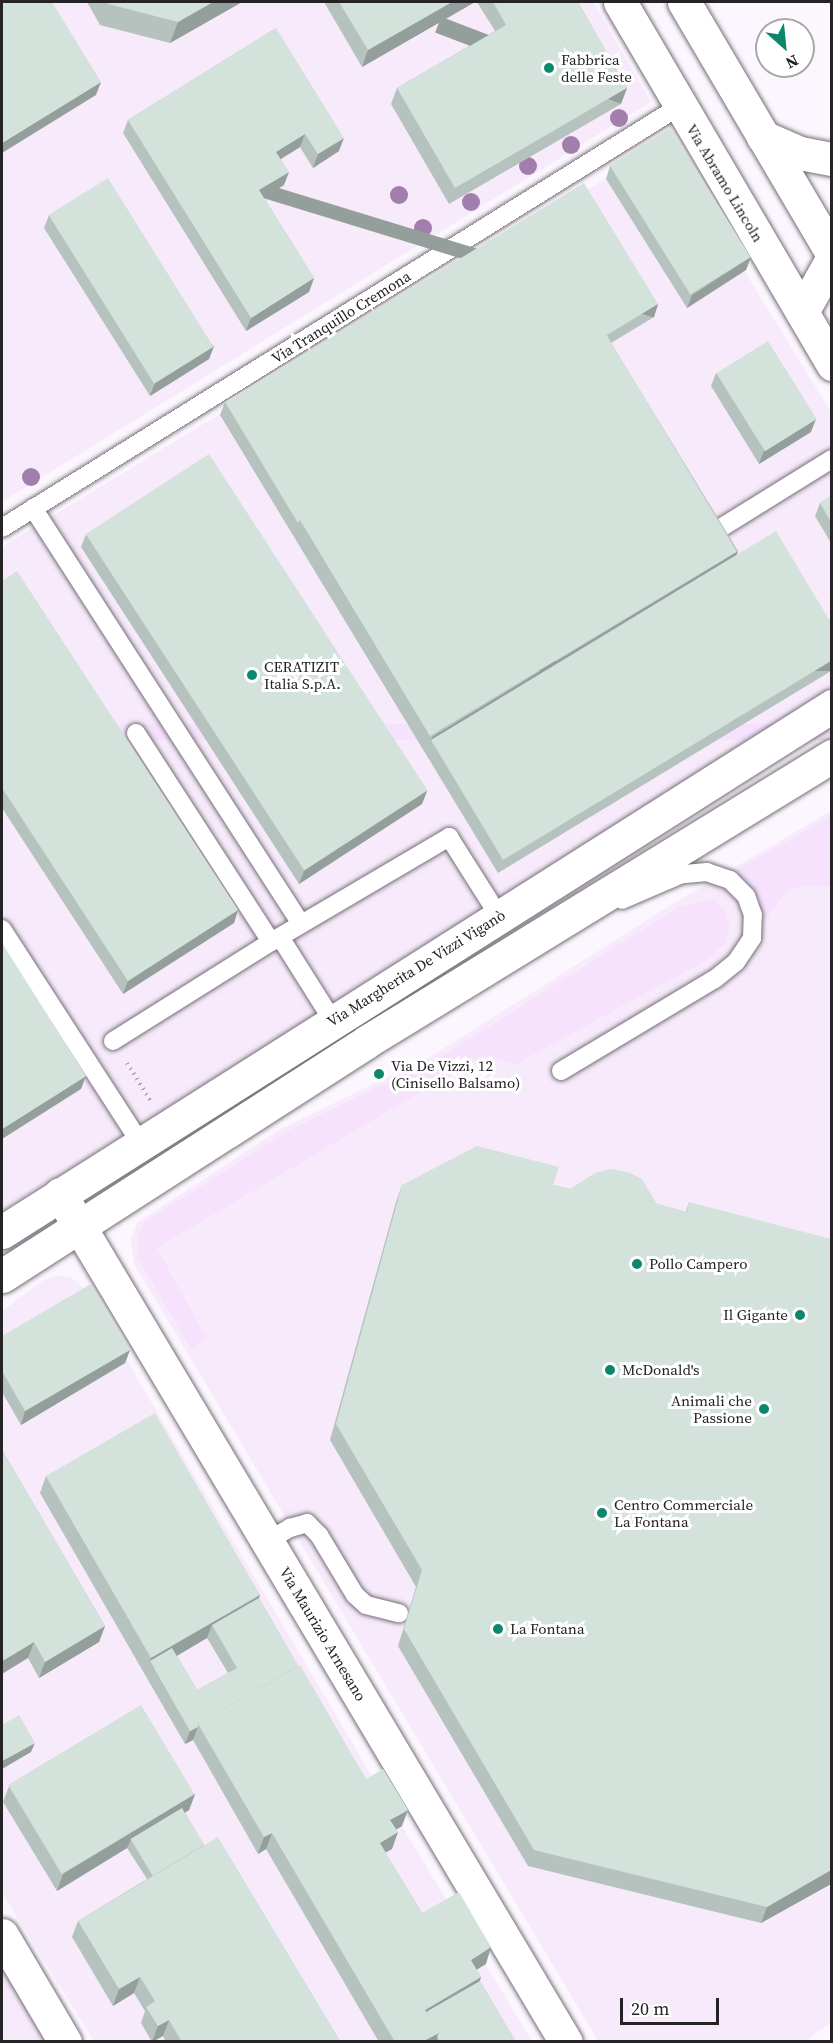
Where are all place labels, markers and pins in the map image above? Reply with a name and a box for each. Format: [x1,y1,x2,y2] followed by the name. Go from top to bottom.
[561,50,632,85] place label: Fabbrica delle Feste
[542,61,556,75] marker: Fabbrica delle Feste
[264,657,341,692] place label: CERATIZIT Italia S.p.A.
[245,668,259,682] marker: CERATIZIT Italia S.p.A.
[391,1056,520,1091] place label: Via De Vizzi, 12 (Cinisello Balsamo)
[372,1067,386,1081] marker: Via De Vizzi, 12 (Cinisello Balsamo)
[649,1255,747,1273] place label: Pollo Campero
[630,1257,644,1271] marker: Pollo Campero
[723,1306,788,1324] place label: Il Gigante
[793,1308,807,1322] marker: Il Gigante
[622,1361,699,1379] place label: McDonald's
[603,1363,617,1377] marker: McDonald's
[671,1391,752,1426] place label: Animali che Passione
[757,1402,771,1416] marker: Animali che Passione
[614,1495,753,1530] place label: Centro Commerciale La Fontana
[595,1506,609,1520] marker: Centro Commerciale La Fontana
[510,1620,585,1638] place label: La Fontana
[491,1622,505,1636] marker: La Fontana

